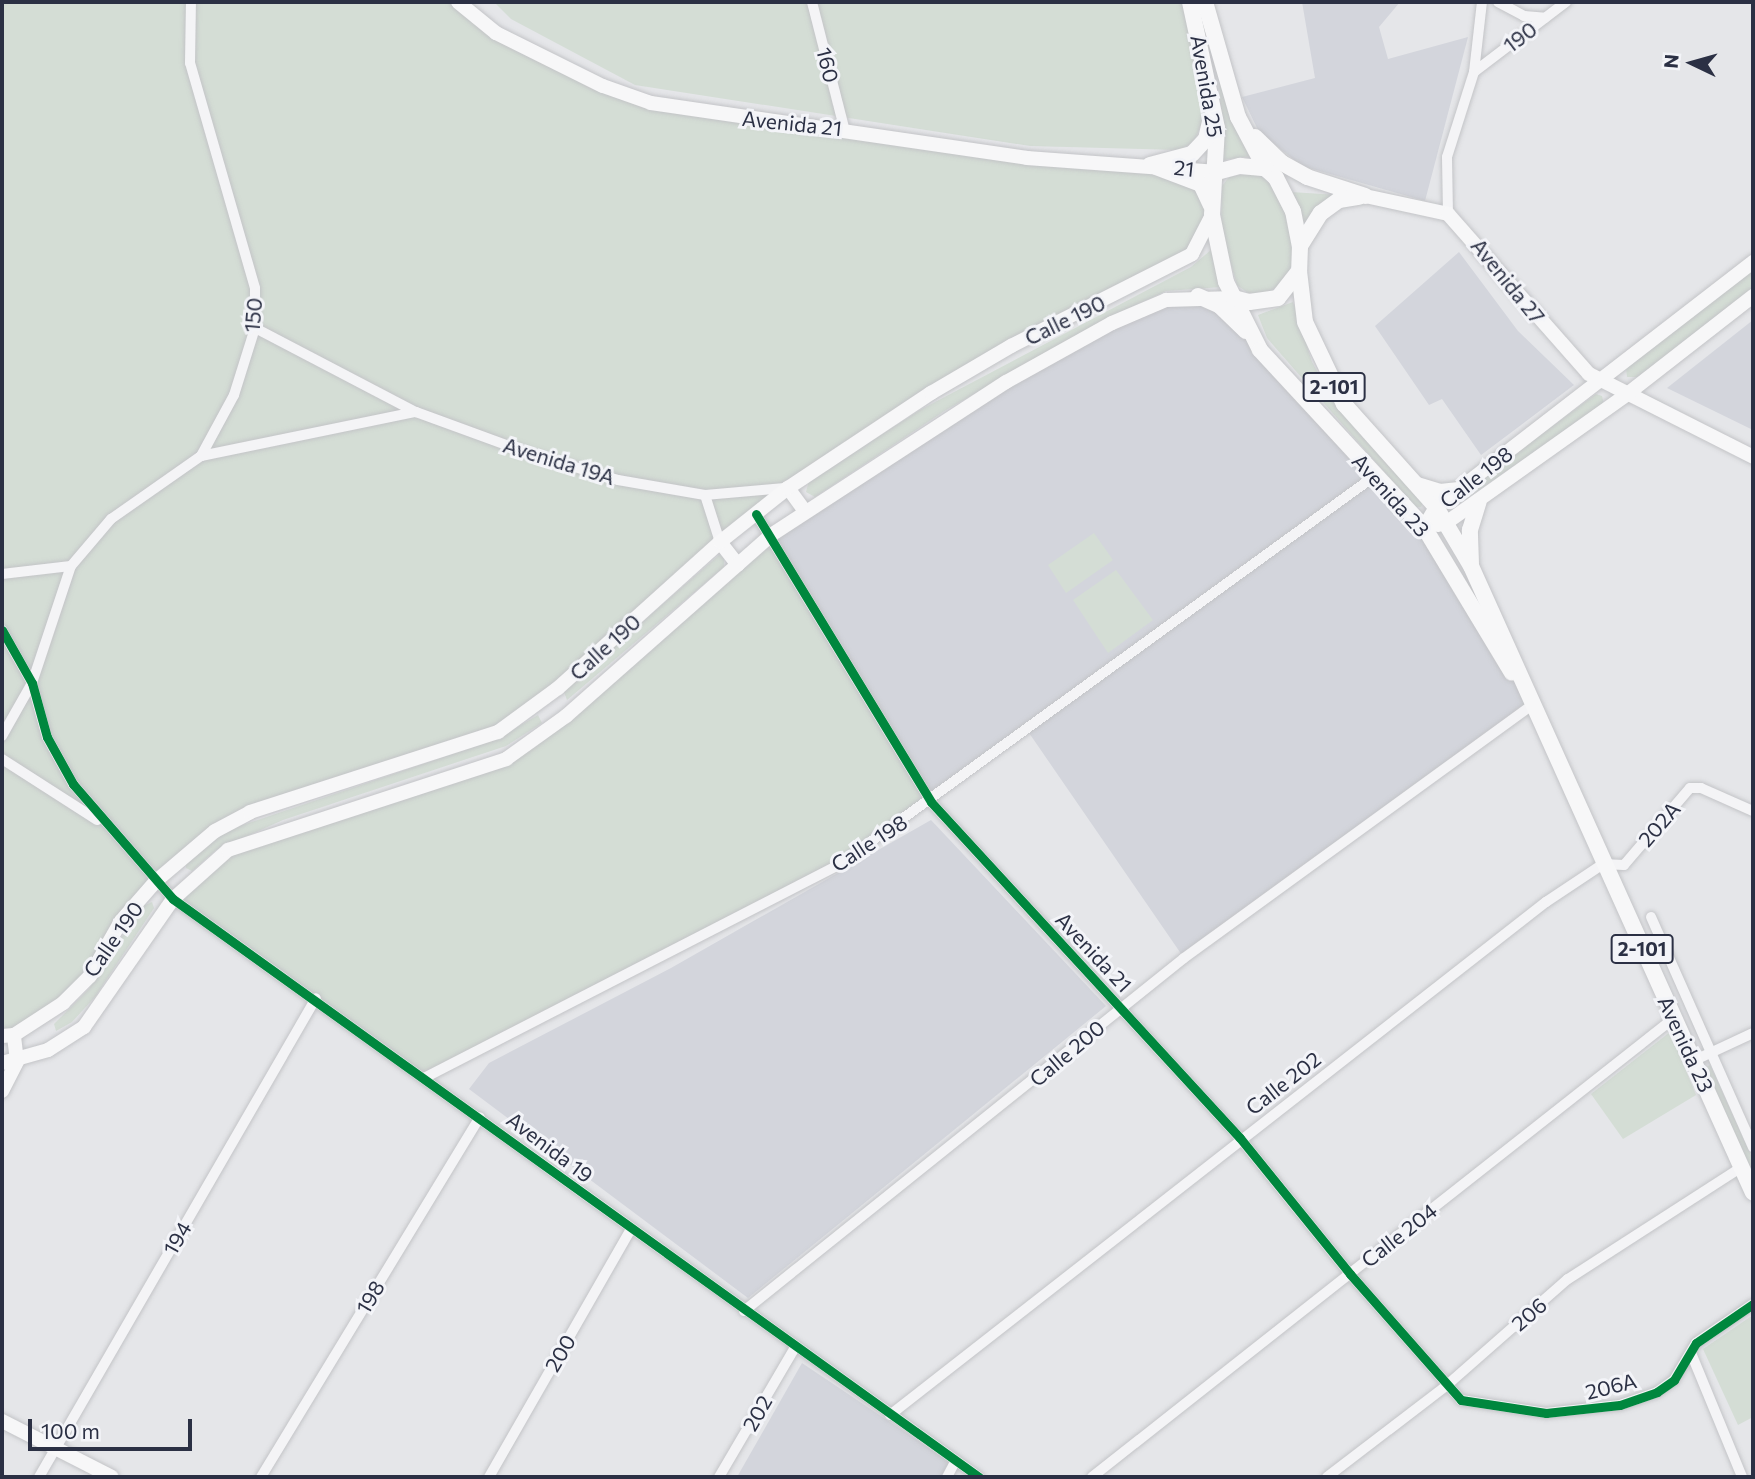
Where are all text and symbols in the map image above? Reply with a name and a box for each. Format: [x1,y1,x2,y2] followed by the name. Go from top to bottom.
[1498,16,1542,58] street label: 190
[1657,28,1727,98] north arrow
[1186,33,1228,139] street label: Avenida 25
[811,45,845,85] street label: 160
[1659,53,1683,69] text: N
[741,105,843,141] street label: Avenida 21
[1172,154,1196,182] street label: 21
[1466,233,1550,329] street label: Avenida 27
[1021,290,1109,350] street label: Calle 190
[239,297,267,333] street label: 150
[1302,372,1366,402] road number: 2-101
[500,432,618,490] street label: Avenida 19A
[1435,441,1517,513] street label: Calle 198
[1347,448,1435,542] street label: Avenida 23
[564,609,646,685] street label: Calle 190
[1633,796,1685,852] street label: 202A
[826,809,912,877] street label: Calle 198
[78,896,148,982] street label: Calle 190
[1051,907,1137,997] street label: Avenida 21
[1610,934,1674,965] road number: 2-101
[1653,992,1719,1096] street label: Avenida 23
[1024,1014,1110,1092] street label: Calle 200
[1241,1046,1325,1120] street label: Calle 202
[502,1106,598,1188] street label: Avenida 19
[1356,1198,1442,1272] street label: Calle 204
[158,1217,196,1259] street label: 194
[350,1276,390,1318] street label: 198
[1506,1292,1552,1336] street label: 206
[539,1330,581,1376] street label: 200
[1583,1367,1639,1405] street label: 206A
[737,1391,777,1435] street label: 202
[32,1406,196,1450] scale bar
[41,1418,100,1443] text: 100 m

